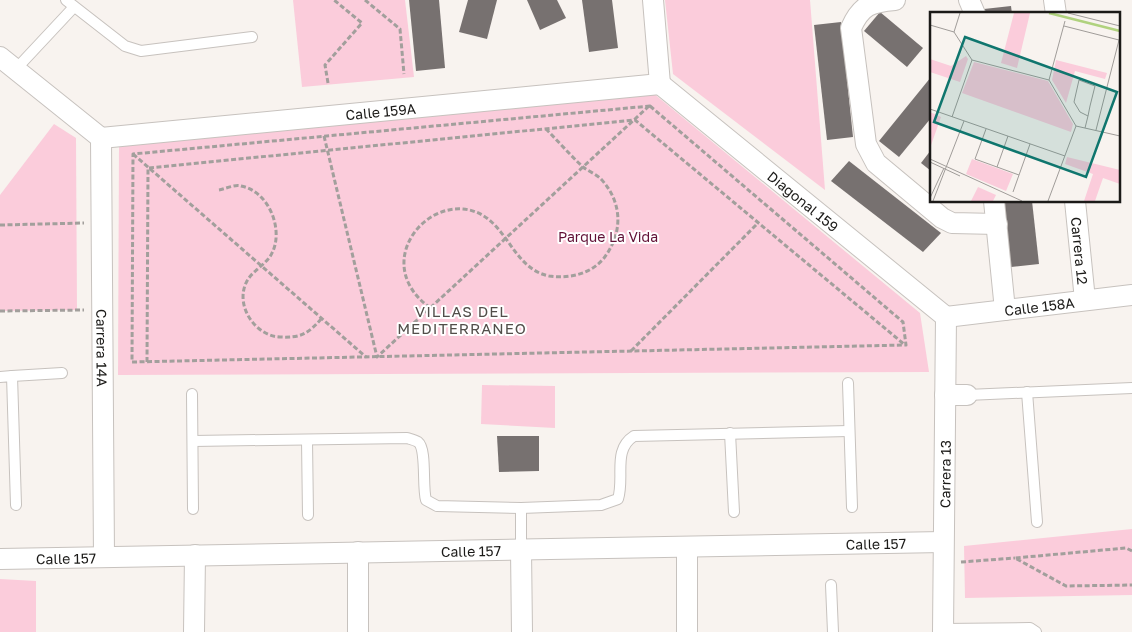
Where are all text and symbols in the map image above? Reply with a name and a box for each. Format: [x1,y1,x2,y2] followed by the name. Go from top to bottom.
[930,12,1120,202] inset map
[345,99,417,123] street label: Calle 159A
[765,167,842,235] street label: Diagonal 159
[1068,216,1092,285] street label: Carrera 12
[558,228,658,245] park label: Parque La Vida
[1003,293,1076,319] street label: Calle 158A
[397,302,527,337] district label: VILLAS DEL MEDITERRANEO
[94,309,111,388] street label: Carrera 14A
[936,440,953,508] street label: Carrera 13
[846,534,906,552] street label: Calle 157
[441,541,501,560] street label: Calle 157
[36,549,96,567] street label: Calle 157

